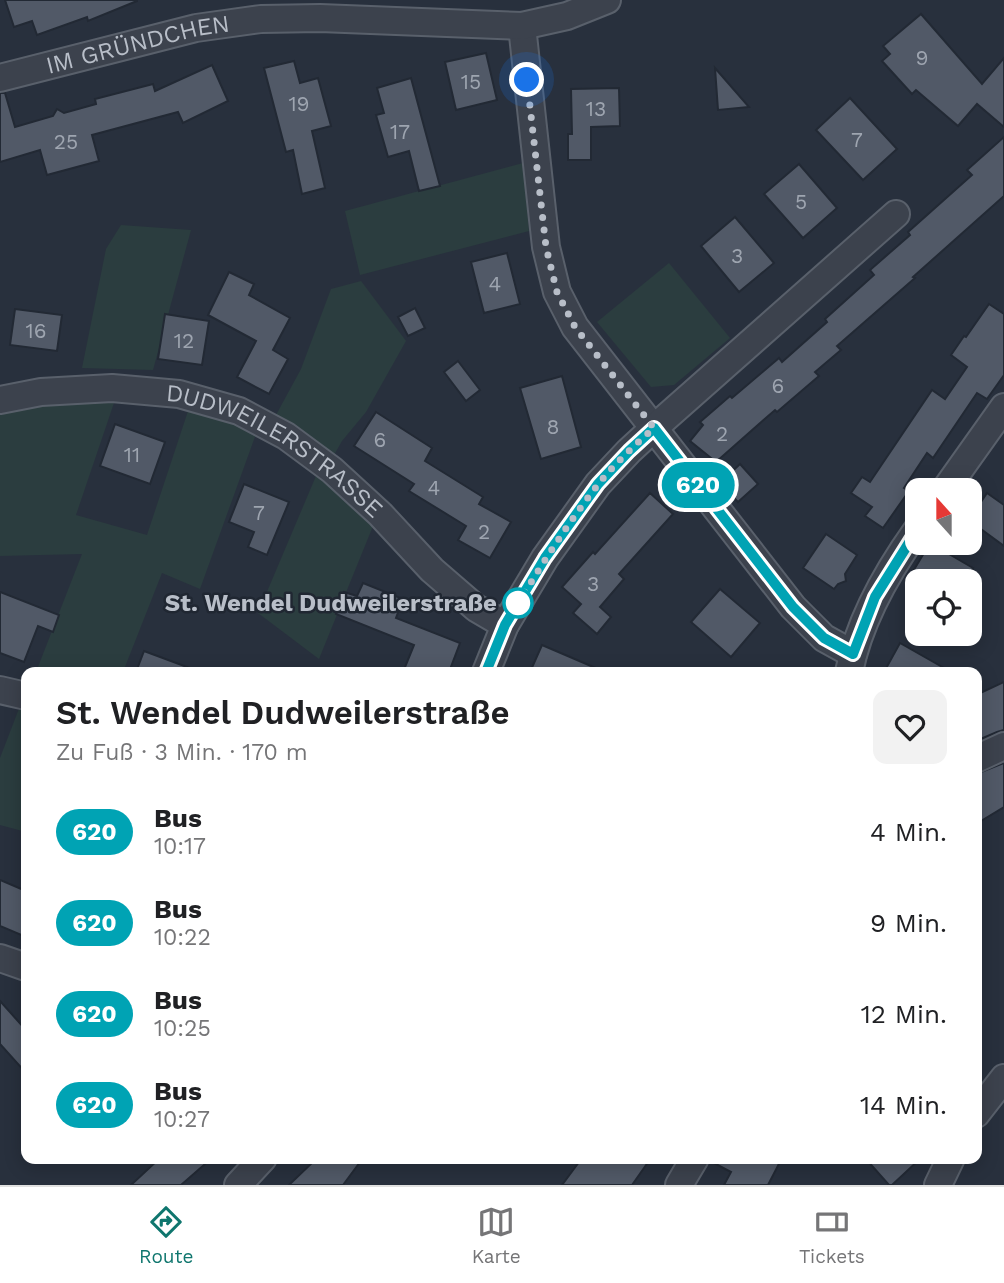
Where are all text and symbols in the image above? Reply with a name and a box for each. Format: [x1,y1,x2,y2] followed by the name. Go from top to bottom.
[43,9,231,80] street label: IM GRÜNDCHEN
[916,45,928,70] house number: 9
[509,62,544,97] your location
[461,69,481,94] house number: 15
[288,91,310,116] house number: 19
[586,96,606,121] house number: 13
[390,119,410,144] house number: 17
[851,127,863,152] house number: 7
[54,129,78,154] house number: 25
[795,189,807,214] house number: 5
[731,243,743,268] house number: 3
[489,271,501,296] house number: 4
[26,318,46,343] house number: 16
[174,328,194,353] house number: 12
[772,373,784,398] house number: 6
[165,379,388,523] street label: DUDWEILERSTRASSE
[547,414,559,439] house number: 8
[716,421,728,446] house number: 2
[374,427,386,452] house number: 6
[124,442,140,467] house number: 11
[658,462,738,508] line badge: 620
[676,471,720,499] text: 620
[428,475,440,500] house number: 4
[905,478,982,555] north arrow
[905,478,982,646] map controls
[253,500,265,525] house number: 7
[478,519,490,544] house number: 2
[905,569,982,646] button: locate
[587,571,599,596] house number: 3
[503,588,533,618] marker: St. Wendel Dudweilerstraße
[165,589,497,617] place label: St. Wendel Dudweilerstraße
[873,690,947,764] button: heart
[56,693,510,732] text: St. Wendel Dudweilerstraße
[56,739,308,766] text: Zu Fuß · 3 Min. · 170 m
[154,803,202,833] text: Bus
[870,817,947,847] text: 4 Min.
[72,818,117,846] text: 620
[154,833,206,860] text: 10:17
[154,894,202,924] text: Bus
[870,908,947,938] text: 9 Min.
[72,909,117,937] text: 620
[154,924,211,951] text: 10:22
[154,985,202,1015] text: Bus
[861,999,947,1029] text: 12 Min.
[72,1000,117,1028] text: 620
[154,1015,211,1042] text: 10:25
[154,1076,202,1106] text: Bus
[860,1090,947,1120] text: 14 Min.
[72,1091,117,1119] text: 620
[154,1106,210,1133] text: 10:27
[139,1203,193,1268] tab: Route
[472,1203,521,1268] tab: Karte
[799,1203,865,1268] tab: Tickets

